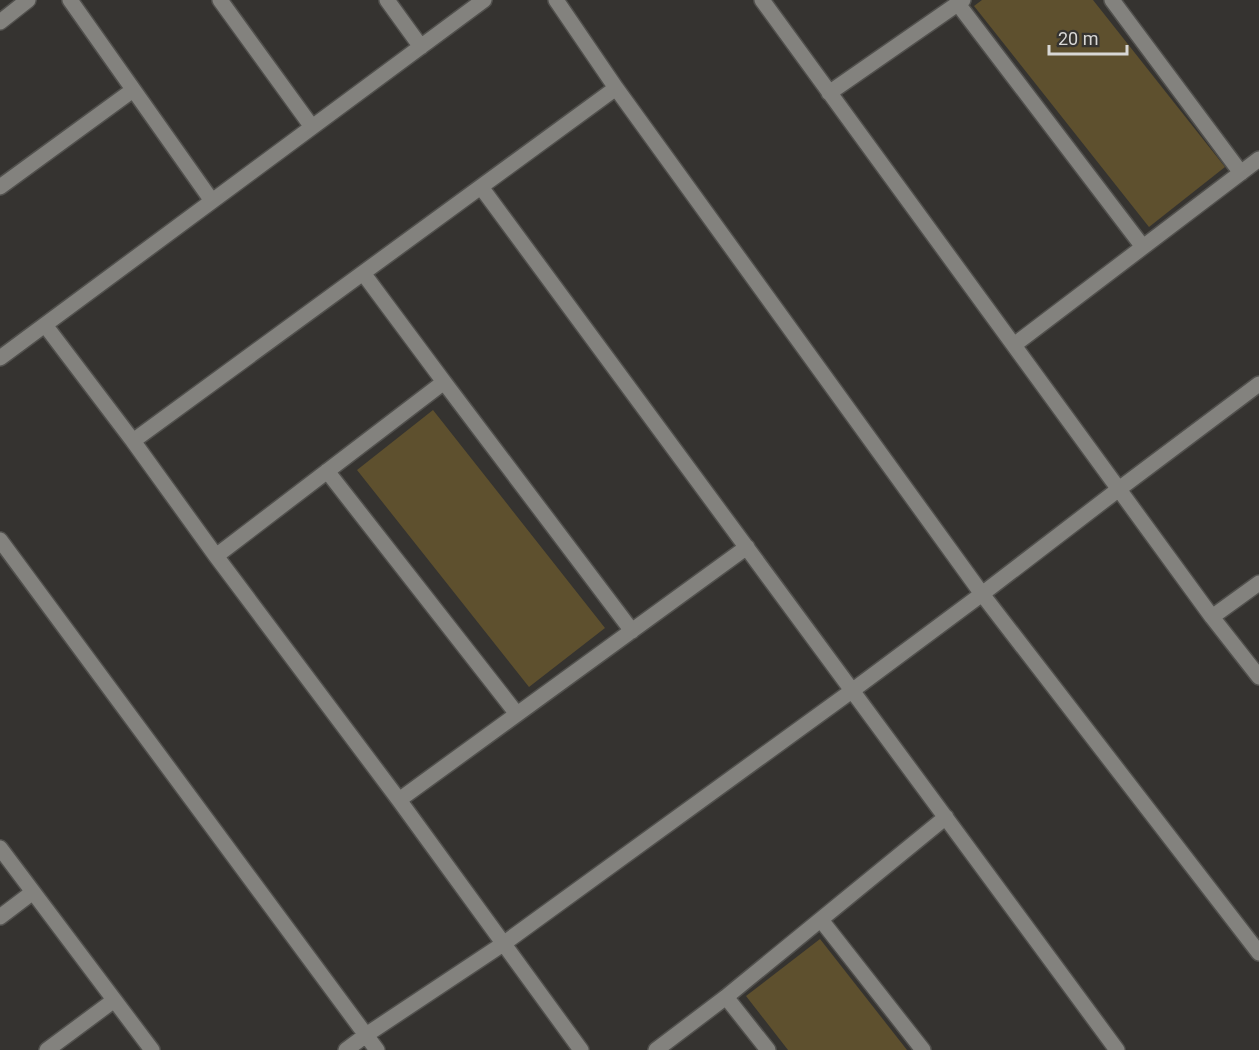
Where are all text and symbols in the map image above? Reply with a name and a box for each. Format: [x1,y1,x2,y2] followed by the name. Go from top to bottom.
[1049,18,1127,56] scale bar
[1058,28,1098,49] text: 20 m

